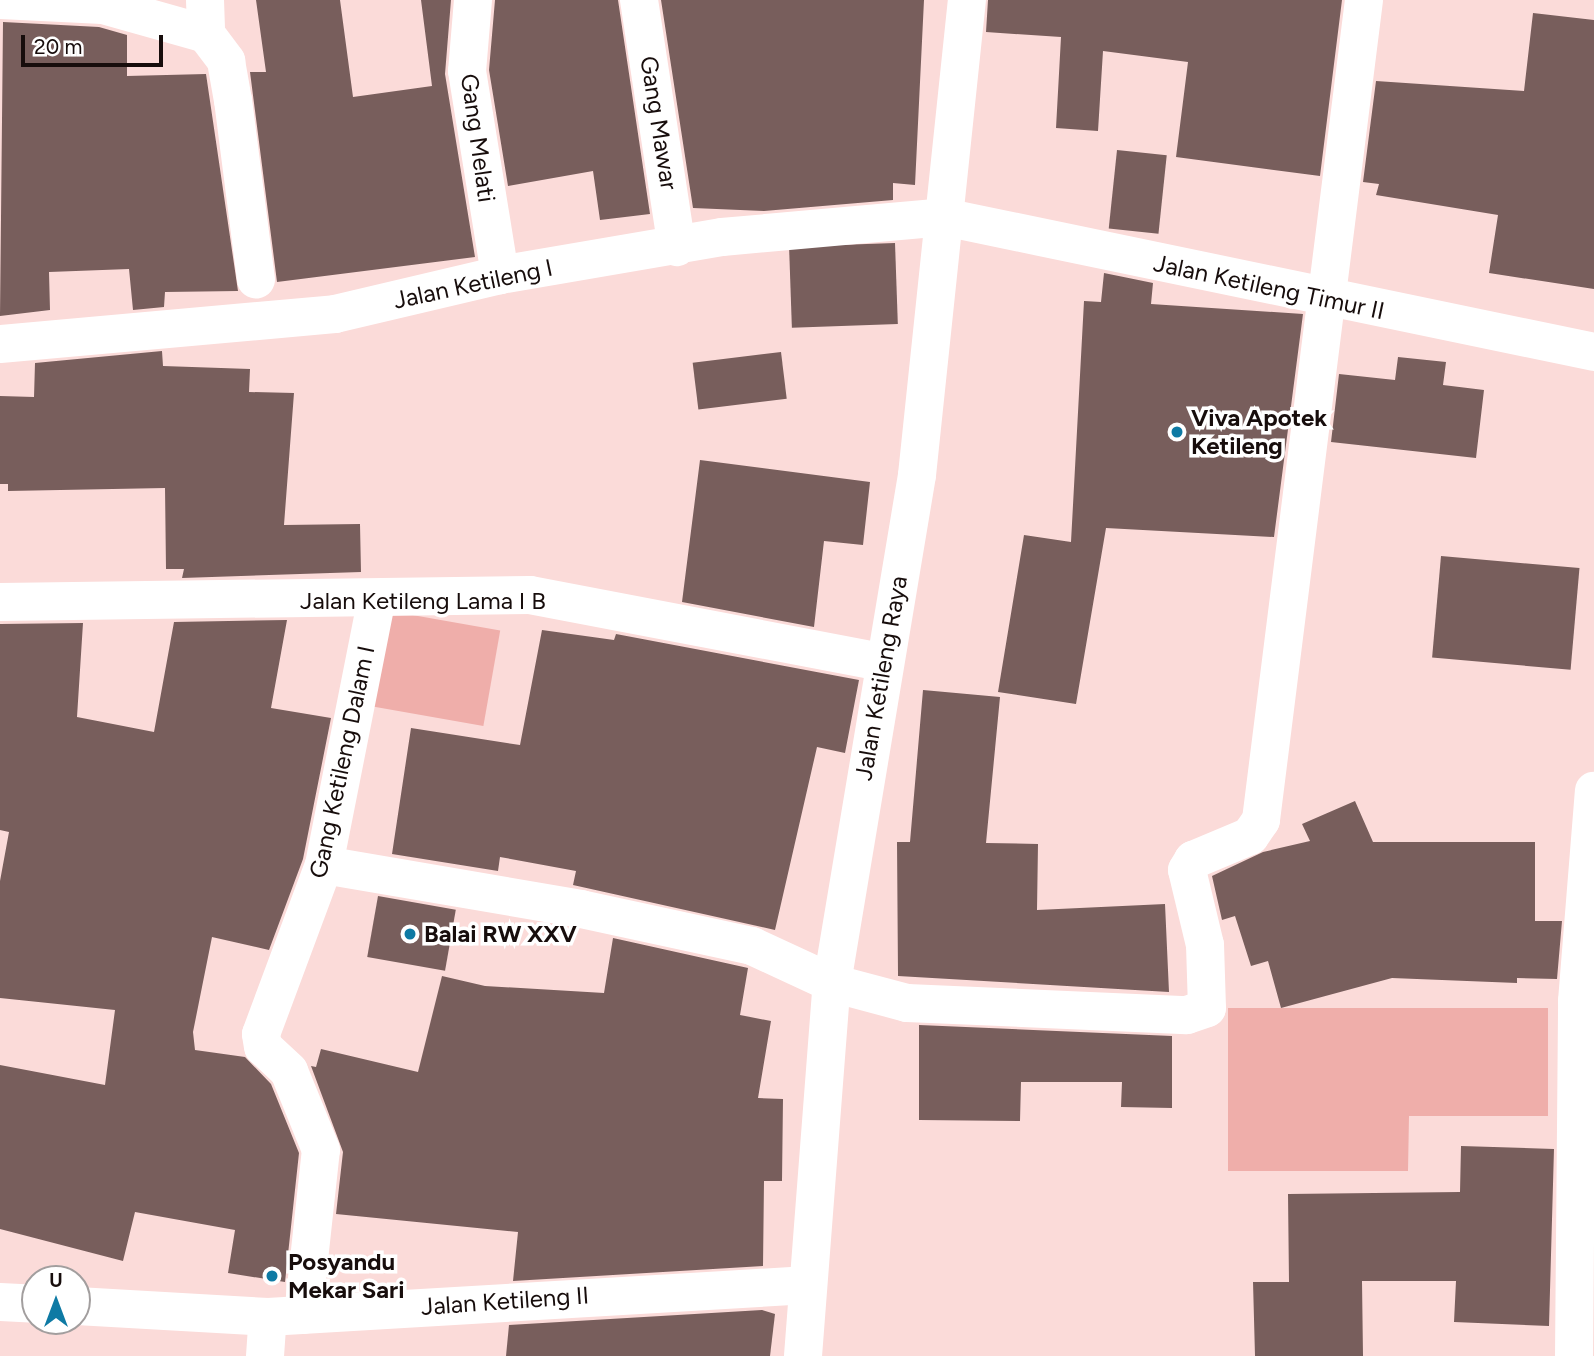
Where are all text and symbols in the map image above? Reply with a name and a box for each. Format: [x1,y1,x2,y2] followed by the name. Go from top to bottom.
[24,21,166,65] scale bar
[34,34,82,59] text: 20 m
[634,54,684,192] street label: Gang Mawar
[455,72,501,204] street label: Gang Melati
[1151,248,1387,326] street label: Jalan Ketileng Timur II
[391,253,555,315] street label: Jalan Ketileng I
[1191,404,1327,460] place label: Viva Apotek Ketileng
[1169,424,1185,440] marker: Viva Apotek Ketileng
[849,574,913,782] street label: Jalan Ketileng Raya
[300,587,546,615] street label: Jalan Ketileng Lama I B
[303,643,381,881] street label: Gang Ketileng Dalam I
[424,920,577,948] place label: Balai RW XXV
[402,926,418,942] marker: Balai RW XXV
[288,1248,404,1304] place label: Posyandu Mekar Sari
[21,1265,91,1335] north arrow
[262,1266,282,1286] marker: Posyandu Mekar Sari
[49,1269,63,1292] text: U
[420,1281,590,1321] street label: Jalan Ketileng II

